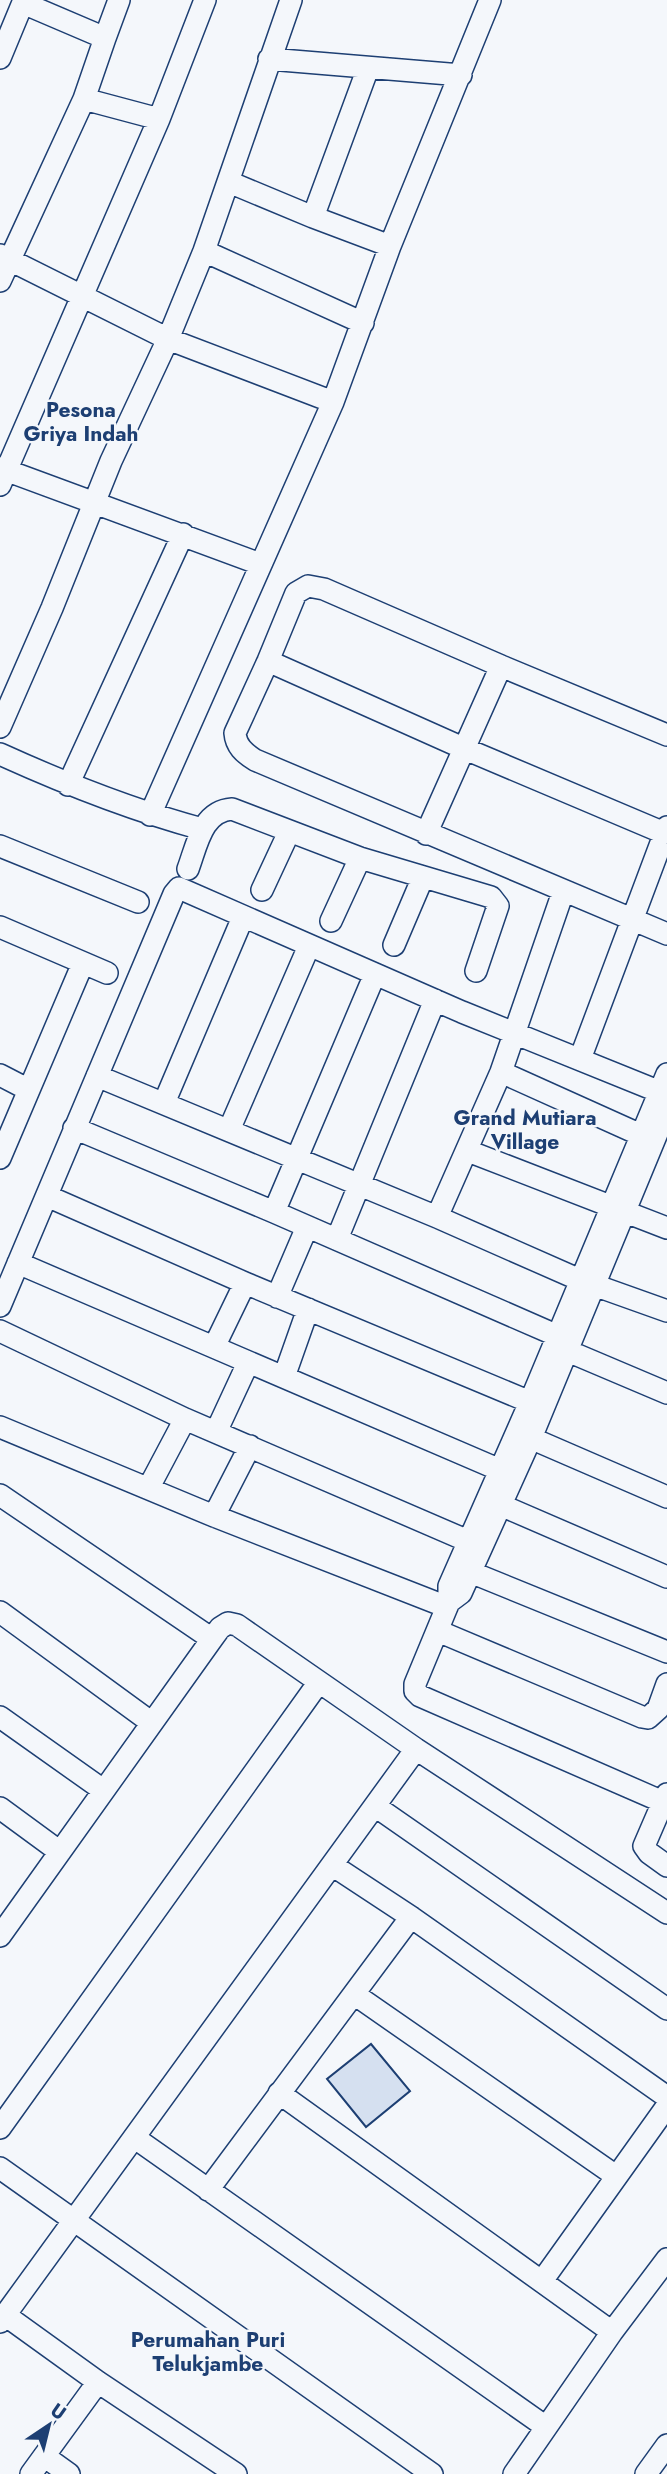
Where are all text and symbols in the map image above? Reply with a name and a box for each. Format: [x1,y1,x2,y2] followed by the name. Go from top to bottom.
[23,395,139,449] district label: Pesona Griya Indah
[454,1103,596,1157] district label: Grand Mutiara Village
[131,2325,285,2379] district label: Perumahan Puri Telukjambe
[14,2390,84,2460] north arrow
[45,2397,72,2426] text: U

